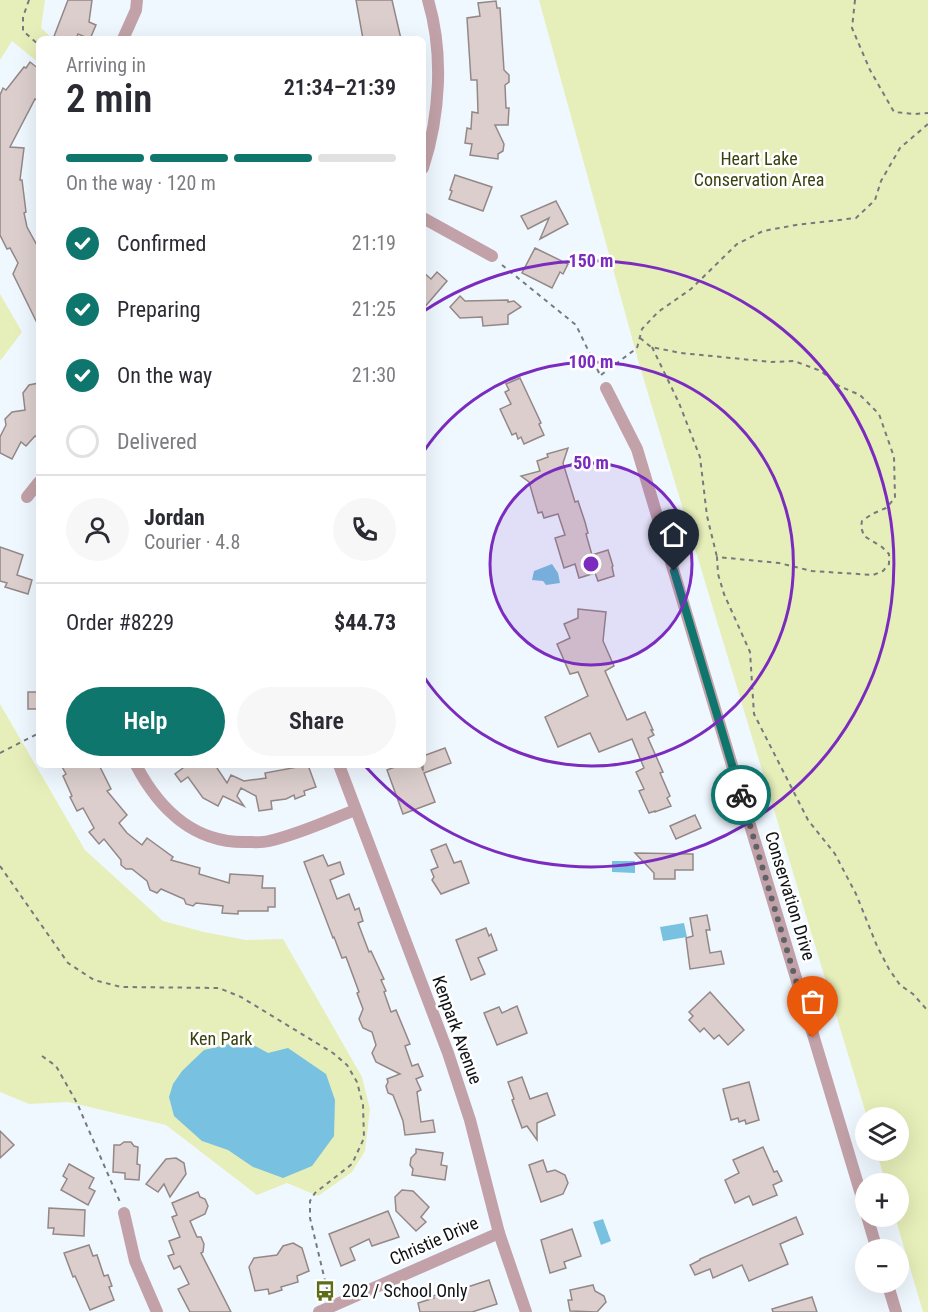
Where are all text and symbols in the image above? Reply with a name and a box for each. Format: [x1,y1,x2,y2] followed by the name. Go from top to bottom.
[66,53,146,77] text: Arriving in
[284,75,396,100] text: 21:34–21:39
[66,76,152,122] text: 2 min
[694,148,824,190] park label: Heart Lake Conservation Area
[66,171,216,195] text: On the way · 120 m
[66,227,99,260] icon: check
[117,231,206,256] text: Confirmed
[352,231,396,255] text: 21:19
[569,250,613,271] text: 150 m
[66,293,99,326] icon: check
[117,297,201,322] text: Preparing
[352,297,396,321] text: 21:25
[569,351,613,372] text: 100 m
[66,359,99,392] icon: check
[117,363,212,388] text: On the way
[352,363,396,387] text: 21:30
[117,429,197,454] text: Delivered
[573,452,609,473] text: 50 m
[66,498,129,561] button: person
[333,498,396,561] button: phone
[144,505,205,530] text: Jordan
[648,509,699,571] pin
[657,518,690,551] icon: home
[144,530,240,554] text: Courier · 4.8
[581,554,601,574] centre of rings
[66,610,174,635] text: Order #8229
[334,610,396,635] text: $44.73
[66,687,225,756] button: Help
[237,687,396,756] button: Share
[711,765,771,825] courier
[725,779,758,812] icon: bike
[761,829,820,963] street label: Conservation Drive
[428,973,487,1087] street label: Kenpark Avenue
[787,976,838,1038] pin
[796,985,829,1018] icon: bag
[190,1028,252,1049] park label: Ken Park
[855,1107,909,1293] map controls
[855,1107,909,1161] button: layers
[855,1173,909,1227] button: +
[386,1212,481,1269] street label: Christie Drive
[855,1239,909,1293] button: −
[313,1279,337,1303] bus stop icon: 202 / School Only
[342,1280,468,1301] place label: 202 / School Only

